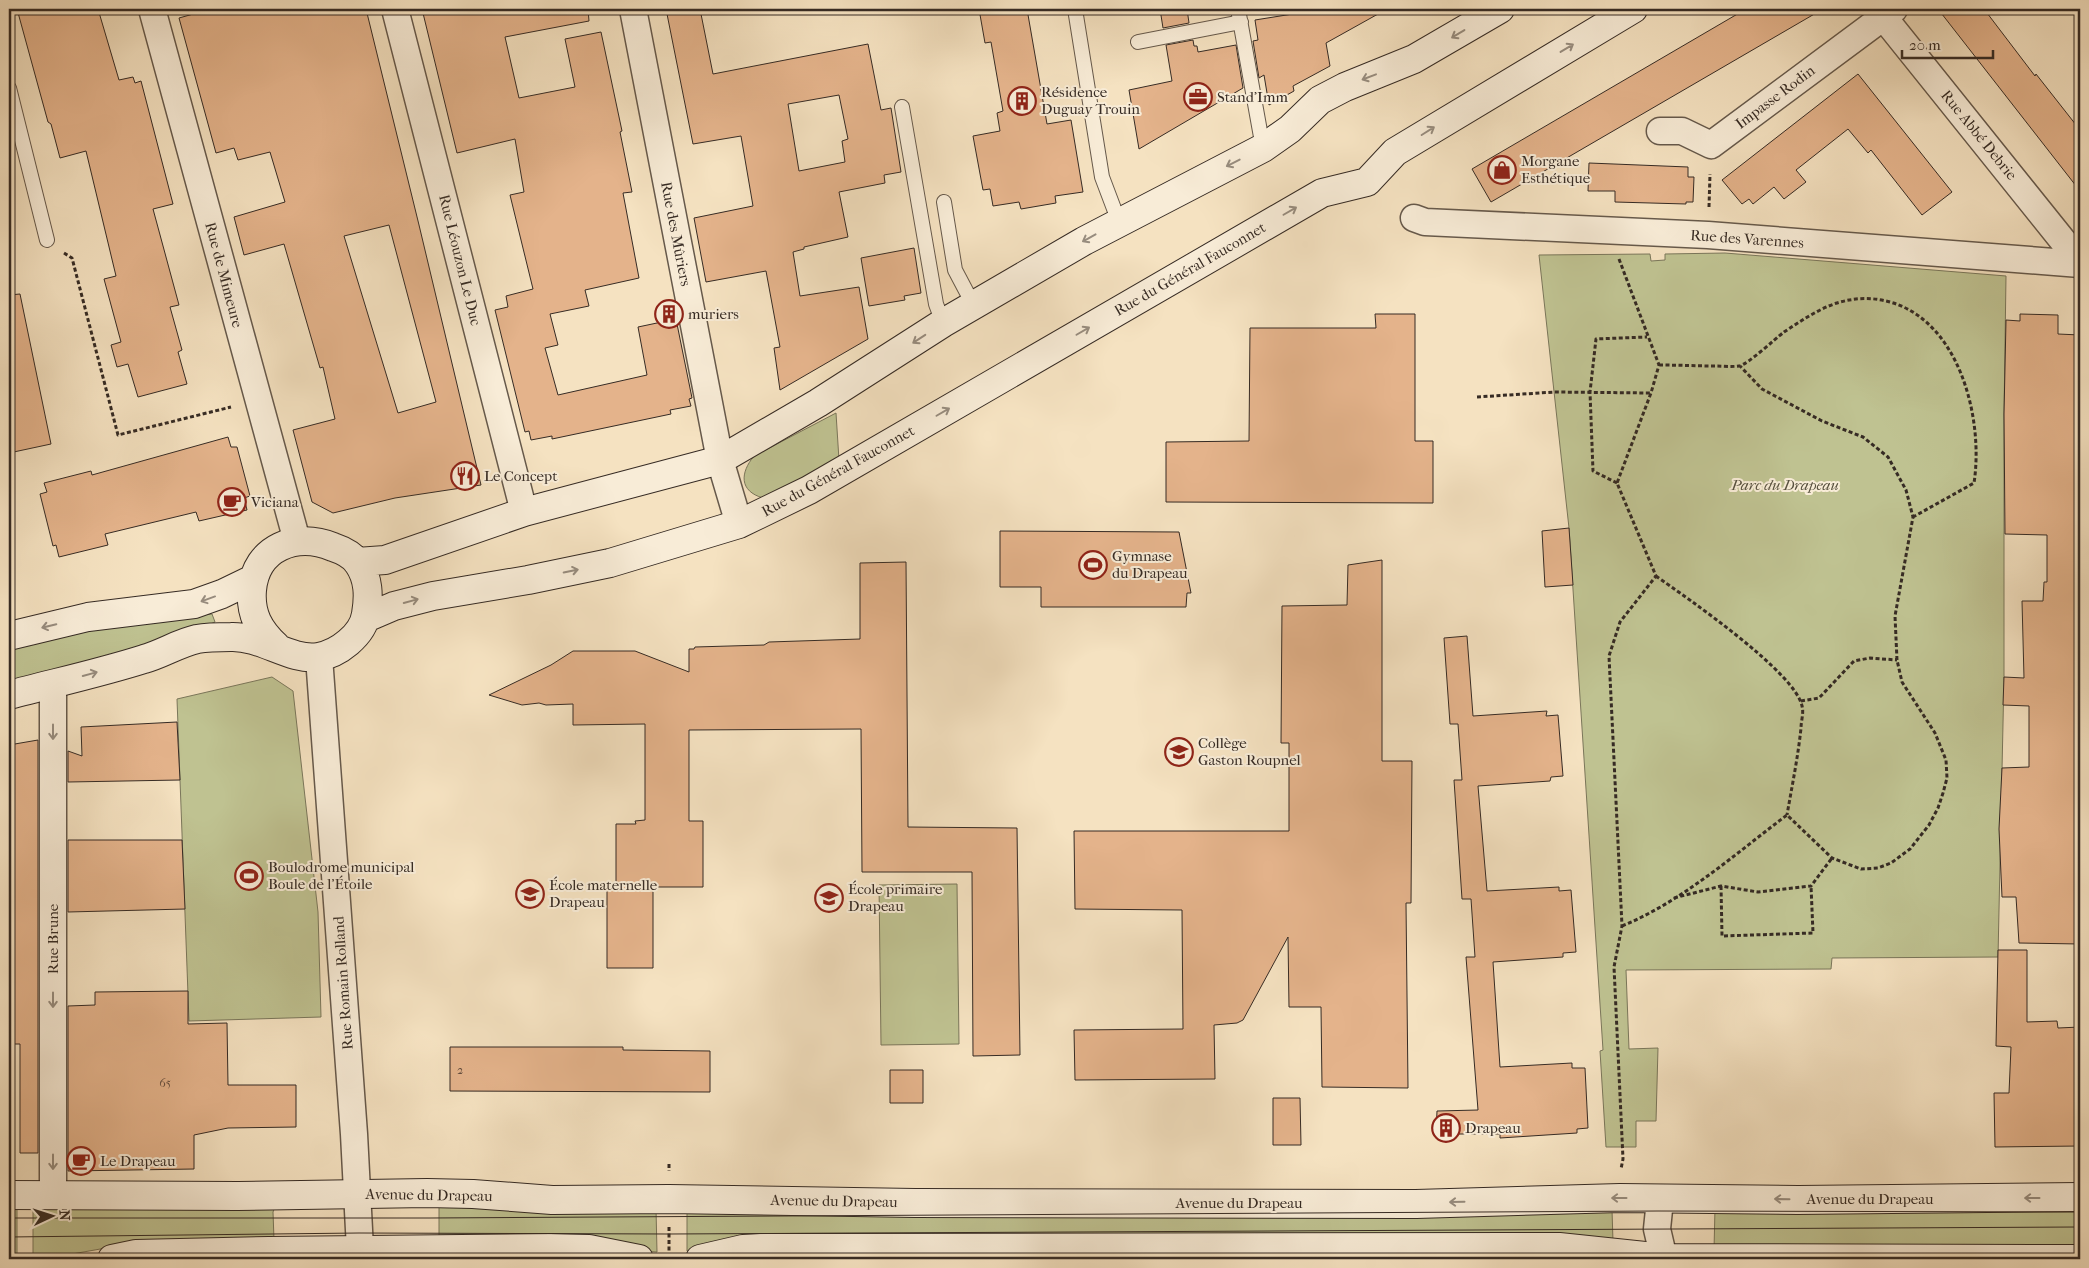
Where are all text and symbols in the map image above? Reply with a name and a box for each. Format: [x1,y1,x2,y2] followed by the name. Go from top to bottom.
[1902,28,1993,60] scale bar
[1451,29,1465,39] one-way arrow
[1909,36,1941,54] text: 20 m
[1560,42,1574,52] one-way arrow
[1732,61,1818,133] street label: Impasse Rodin
[1362,73,1377,82] one-way arrow
[1183,82,1213,112] office icon: Stand'Imm
[1041,83,1140,118] place label: Résidence Duguay Trouin
[1007,86,1037,116] building icon: Résidence Duguay Trouin
[1937,86,2021,184] street label: Rue Abbé Debrie
[1217,88,1288,106] place label: Stand'Imm
[1420,126,1434,136] one-way arrow
[1521,152,1591,187] place label: Morgane Esthétique
[1487,155,1517,185] shop icon: Morgane Esthétique
[1226,159,1241,168] one-way arrow
[657,180,695,288] street label: Rue des Mûriers
[435,193,485,328] street label: Rue Léouzon Le Duc
[1283,205,1297,215] one-way arrow
[1111,218,1269,320] street label: Rue du Général Fauconnet
[201,220,247,330] street label: Rue de Mimeure
[1690,226,1805,252] street label: Rue des Varennes
[1081,233,1096,243] one-way arrow
[654,299,684,329] building icon: muriers
[688,305,739,323] place label: muriers
[1076,325,1090,335] one-way arrow
[912,334,926,344] one-way arrow
[935,407,950,417] one-way arrow
[758,421,918,521] street label: Rue du Général Fauconnet
[450,461,480,491] restaurant icon: Le Concept
[484,467,558,485] place label: Le Concept
[1730,476,1839,494] park label: Parc du Drapeau
[217,487,247,517] cafe icon: Viciana
[250,493,300,511] place label: Viciana
[1112,547,1188,582] place label: Gymnase du Drapeau
[1078,550,1108,580] sports icon: Gymnase du Drapeau
[562,566,578,575] one-way arrow
[201,595,217,604] one-way arrow
[403,596,419,606] one-way arrow
[41,622,57,631] one-way arrow
[81,668,97,678] one-way arrow
[48,724,58,740] one-way arrow
[1198,734,1301,769] place label: Collège Gaston Roupnel
[1164,737,1194,767] school or university icon: Collège Gaston Roupnel
[268,858,415,893] place label: Boulodrome municipal Boule de l'Étoile
[234,861,264,891] sports icon: Boulodrome municipal Boule de l'Étoile
[549,876,658,911] place label: École maternelle Drapeau
[515,879,545,909] school or university icon: École maternelle Drapeau
[848,880,943,915] place label: École primaire Drapeau
[814,883,844,913] school or university icon: École primaire Drapeau
[44,903,62,974] street label: Rue Brune
[329,915,357,1050] street label: Rue Romain Rolland
[48,992,58,1008] one-way arrow
[457,1063,463,1077] house number: 2
[159,1076,171,1090] house number: 65
[1431,1113,1461,1143] building icon: Drapeau
[1465,1119,1521,1137] place label: Drapeau
[66,1146,96,1176] cafe icon: Le Drapeau
[100,1152,176,1170] place label: Le Drapeau
[48,1154,58,1170] one-way arrow
[364,1185,493,1205] street label: Avenue du Drapeau
[28,1190,78,1240] north arrow
[1805,1190,1934,1208] street label: Avenue du Drapeau
[769,1191,898,1211] street label: Avenue du Drapeau
[1611,1193,1628,1203] one-way arrow
[2024,1193,2040,1203] one-way arrow
[1174,1194,1303,1212] street label: Avenue du Drapeau
[1774,1194,1790,1204] one-way arrow
[1449,1198,1465,1207] one-way arrow
[56,1209,73,1221] text: N

